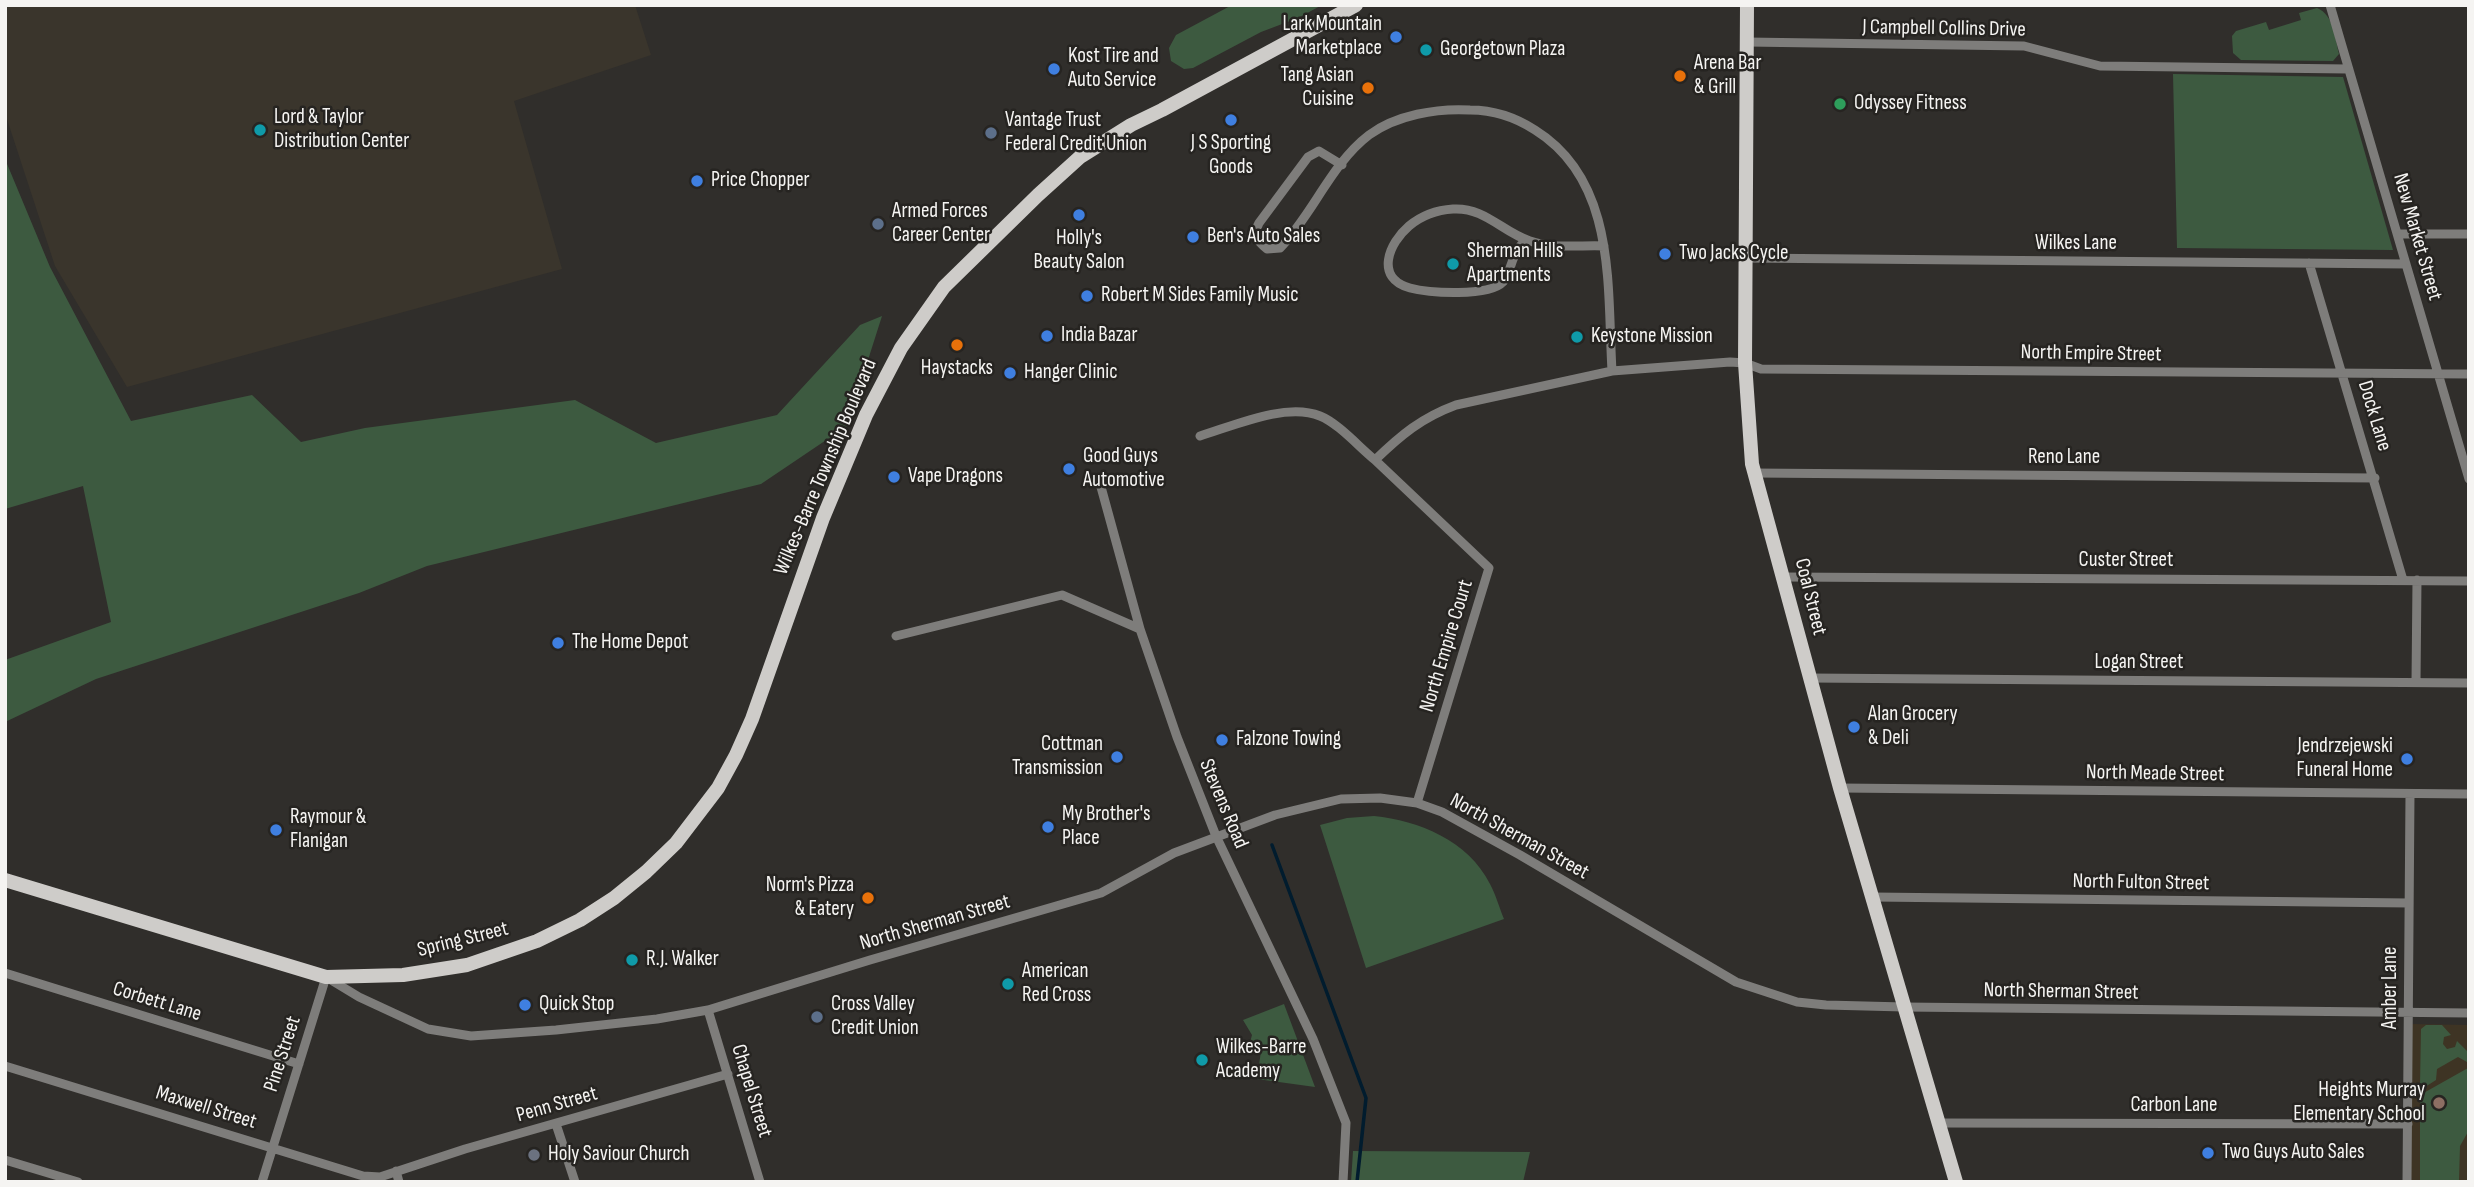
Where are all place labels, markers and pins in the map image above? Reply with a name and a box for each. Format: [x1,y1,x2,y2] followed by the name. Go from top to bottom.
[1282,12,1382,62] place label: Lark Mountain Marketplace
[1388,29,1404,45] marker: Lark Mountain Marketplace
[1440,37,1565,63] place label: Georgetown Plaza
[1418,42,1434,58] marker: Georgetown Plaza
[1068,44,1159,94] place label: Kost Tire and Auto Service
[1694,51,1761,101] place label: Arena Bar & Grill
[1046,61,1062,77] marker: Kost Tire and Auto Service
[1281,63,1354,113] place label: Tang Asian Cuisine
[1672,68,1688,84] marker: Arena Bar & Grill
[1360,80,1376,96] marker: Tang Asian Cuisine
[1854,91,1967,117] place label: Odyssey Fitness
[1832,96,1848,112] marker: Odyssey Fitness
[274,105,409,155] place label: Lord & Taylor Distribution Center
[1005,108,1147,158] place label: Vantage Trust Federal Credit Union
[1223,112,1239,128] marker: J S Sporting Goods
[252,122,268,138] marker: Lord & Taylor Distribution Center
[983,125,999,141] marker: Vantage Trust Federal Credit Union
[1191,131,1271,181] place label: J S Sporting Goods
[711,168,810,194] place label: Price Chopper
[689,173,705,189] marker: Price Chopper
[892,199,990,249] place label: Armed Forces Career Center
[1071,207,1087,223] marker: Holly's Beauty Salon
[870,216,886,232] marker: Armed Forces Career Center
[1207,224,1320,250] place label: Ben's Auto Sales
[1033,226,1125,276] place label: Holly's Beauty Salon
[1185,229,1201,245] marker: Ben's Auto Sales
[1467,239,1563,289] place label: Sherman Hills Apartments
[1679,241,1789,267] place label: Two Jacks Cycle
[1657,246,1673,262] marker: Two Jacks Cycle
[1445,256,1461,272] marker: Sherman Hills Apartments
[1101,283,1299,309] place label: Robert M Sides Family Music
[1079,288,1095,304] marker: Robert M Sides Family Music
[1061,323,1137,349] place label: India Bazar
[1591,324,1713,350] place label: Keystone Mission
[1039,328,1055,344] marker: India Bazar
[1569,329,1585,345] marker: Keystone Mission
[949,337,965,353] marker: Haystacks
[921,356,993,382] place label: Haystacks
[1024,360,1118,386] place label: Hanger Clinic
[1002,365,1018,381] marker: Hanger Clinic
[1083,444,1165,494] place label: Good Guys Automotive
[1061,461,1077,477] marker: Good Guys Automotive
[908,464,1003,490] place label: Vape Dragons
[886,469,902,485] marker: Vape Dragons
[572,630,688,656] place label: The Home Depot
[550,635,566,651] marker: The Home Depot
[1868,702,1958,752] place label: Alan Grocery & Deli
[1846,719,1862,735] marker: Alan Grocery & Deli
[1236,727,1341,753] place label: Falzone Towing
[1012,732,1103,782] place label: Cottman Transmission
[1214,732,1230,748] marker: Falzone Towing
[2297,734,2393,784] place label: Jendrzejewski Funeral Home
[1109,749,1125,765] marker: Cottman Transmission
[2399,751,2415,767] marker: Jendrzejewski Funeral Home
[1062,802,1151,852] place label: My Brother's Place
[290,805,366,855] place label: Raymour & Flanigan
[1040,819,1056,835] marker: My Brother's Place
[268,822,284,838] marker: Raymour & Flanigan
[766,873,854,923] place label: Norm's Pizza & Eatery
[860,890,876,906] marker: Norm's Pizza & Eatery
[646,947,719,973] place label: R.J. Walker
[624,952,640,968] marker: R.J. Walker
[1022,959,1091,1009] place label: American Red Cross
[1000,976,1016,992] marker: American Red Cross
[539,992,614,1018] place label: Quick Stop
[831,992,919,1042] place label: Cross Valley Credit Union
[517,997,533,1013] marker: Quick Stop
[809,1009,825,1025] marker: Cross Valley Credit Union
[1216,1035,1307,1085] place label: Wilkes-Barre Academy
[1194,1052,1210,1068] marker: Wilkes-Barre Academy
[2293,1078,2425,1128] place label: Heights Murray Elementary School
[2431,1095,2447,1111] marker: Heights Murray Elementary School
[2222,1140,2365,1166] place label: Two Guys Auto Sales
[548,1142,690,1168] place label: Holy Saviour Church
[2200,1145,2216,1161] marker: Two Guys Auto Sales
[526,1147,542,1163] marker: Holy Saviour Church

